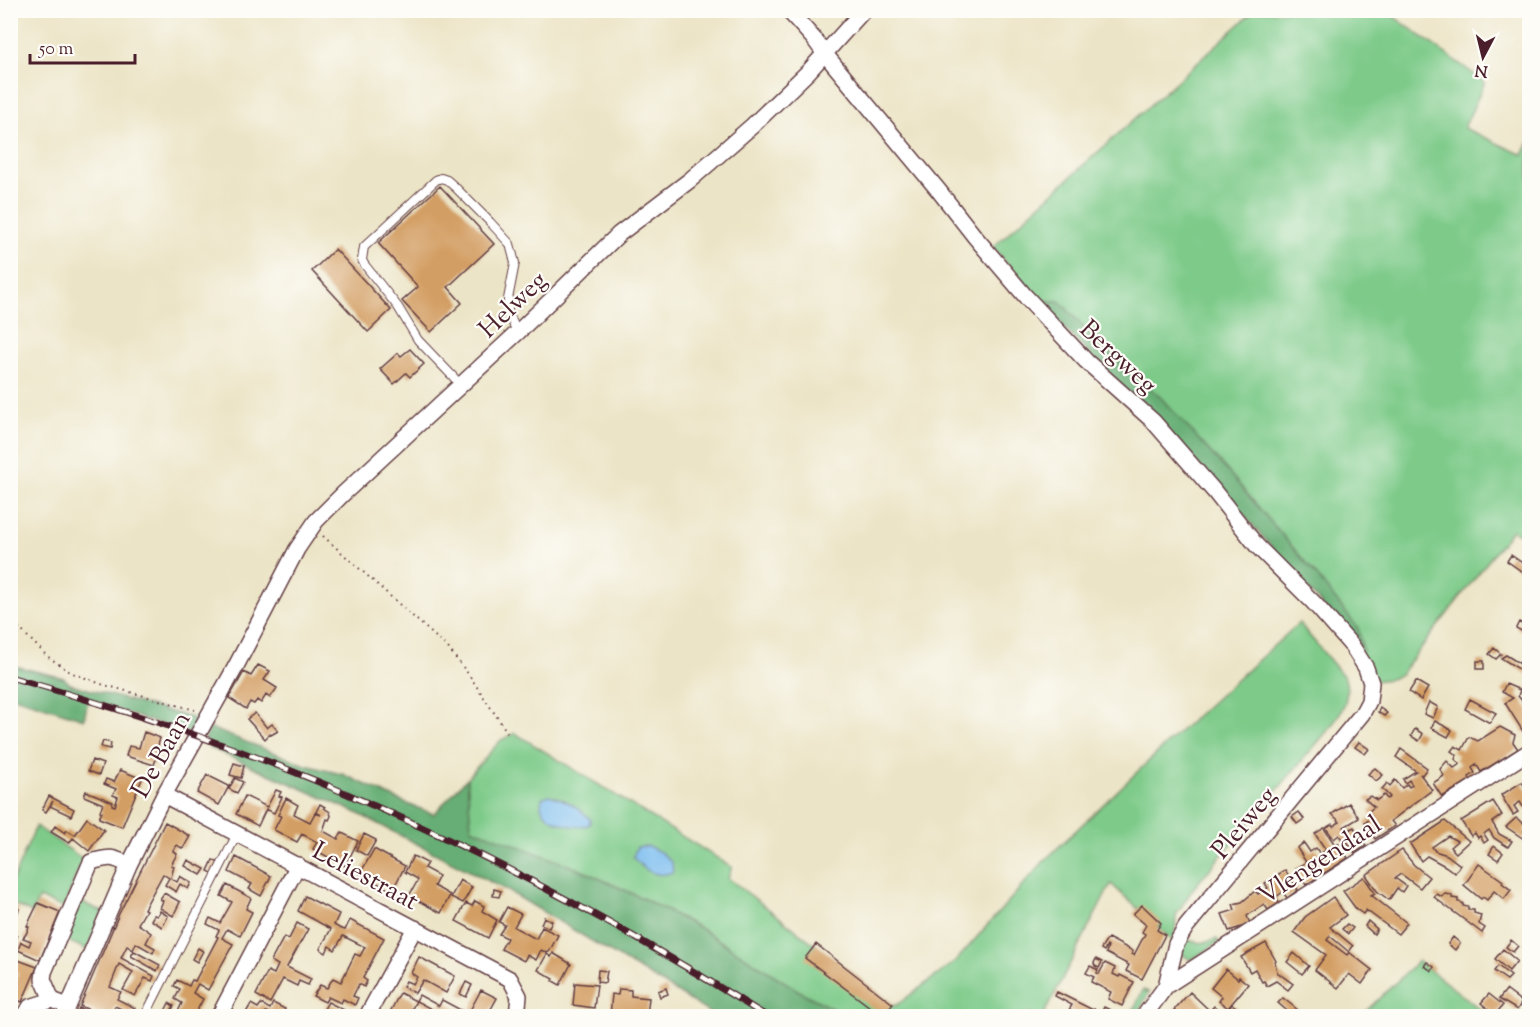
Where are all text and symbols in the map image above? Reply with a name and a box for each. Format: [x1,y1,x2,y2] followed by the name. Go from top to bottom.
[30,27,135,65] scale bar
[1453,27,1513,87] north arrow
[38,37,74,63] text: 50 m
[1474,57,1489,82] text: N
[471,264,556,348] street label: Helweg
[1070,312,1164,404] street label: Bergweg
[123,705,201,805] street label: De Baan
[1204,779,1286,868] street label: Pleiweg
[1251,807,1390,915] street label: Vlengendaal
[305,834,425,921] street label: Leliestraat

